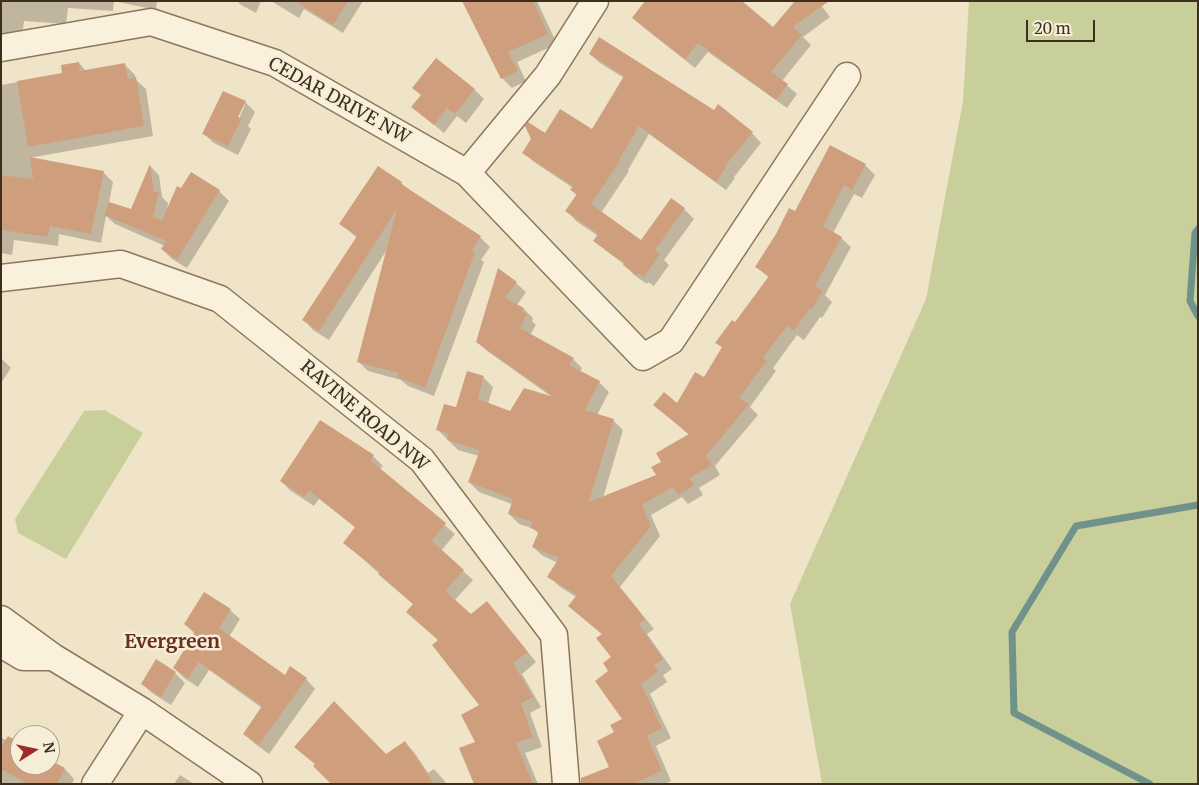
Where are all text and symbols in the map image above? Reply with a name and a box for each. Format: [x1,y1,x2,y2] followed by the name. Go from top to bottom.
[1029,10,1098,42] scale bar
[1034,19,1071,38] text: 20 m
[264,53,414,149] street label: CEDAR DRIVE NW
[296,356,432,476] street label: RAVINE ROAD NW
[124,632,220,654] district label: Evergreen
[10,725,60,775] north arrow
[39,741,59,755] text: N

